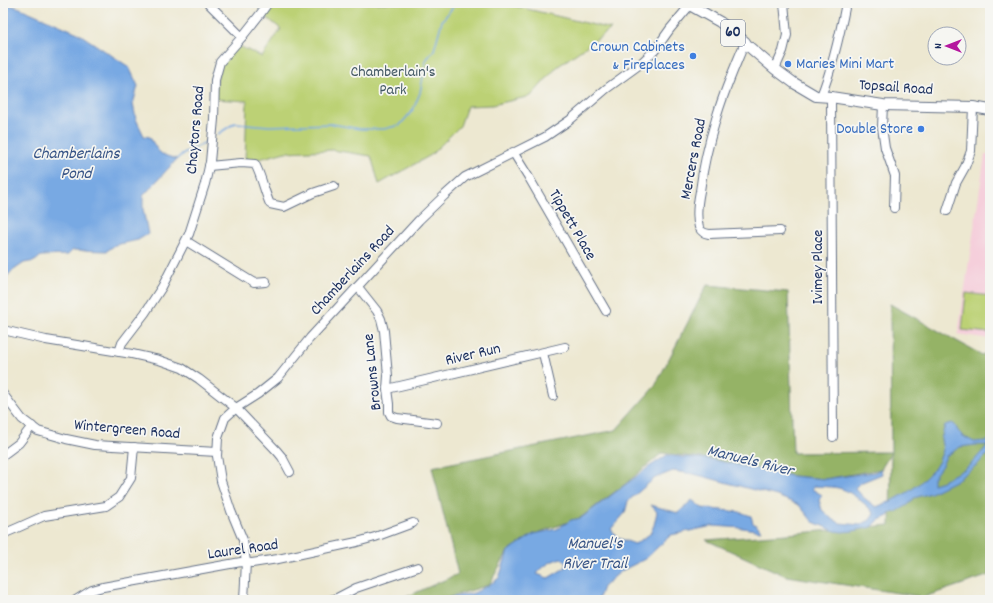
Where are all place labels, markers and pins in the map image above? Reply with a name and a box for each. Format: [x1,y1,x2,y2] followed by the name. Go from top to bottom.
[590,36,685,77] place label: Crown Cabinets & Fireplaces
[688,51,698,61] marker: Crown Cabinets & Fireplaces
[796,53,894,76] place label: Maries Mini Mart
[783,59,793,69] marker: Maries Mini Mart
[836,118,913,141] place label: Double Store
[916,124,926,134] marker: Double Store

